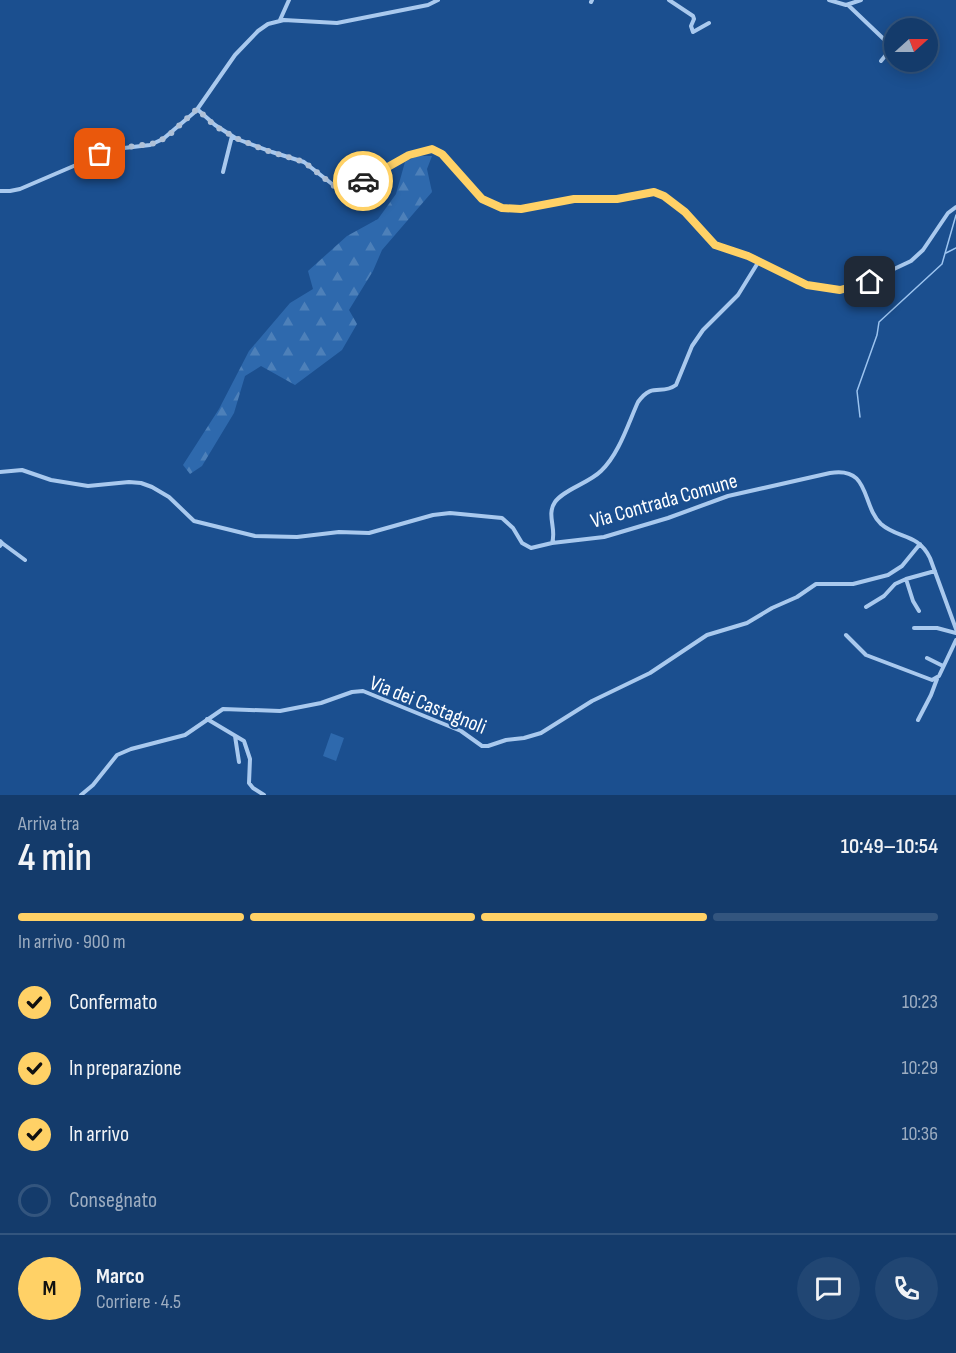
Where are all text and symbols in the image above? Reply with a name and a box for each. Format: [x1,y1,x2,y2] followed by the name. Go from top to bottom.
[884,18,938,72] north arrow
[884,18,938,72] map controls
[74,128,125,179] pin
[83,137,116,170] icon: bag
[333,151,393,211] courier
[347,165,380,198] icon: car
[844,256,895,307] pin
[853,265,886,298] icon: home
[588,468,740,534] street label: Via Contrada Comune
[366,670,490,740] street label: Via dei Castagnoli
[18,812,80,836] text: Arriva tra
[841,833,938,860] text: 10:49–10:54
[18,835,92,882] text: 4 min
[18,930,126,954] text: In arrivo · 900 m
[18,986,51,1019] icon: check
[69,989,157,1016] text: Confermato
[902,990,938,1014] text: 10:23
[18,1052,51,1085] icon: check
[69,1055,182,1082] text: In preparazione
[901,1056,938,1080] text: 10:29
[18,1118,51,1151] icon: check
[69,1121,129,1148] text: In arrivo
[901,1122,938,1146] text: 10:36
[69,1187,157,1214] text: Consegnato
[797,1257,860,1320] button: chat
[875,1257,938,1320] button: phone
[96,1263,144,1290] text: Marco
[43,1275,56,1302] text: M
[96,1290,181,1314] text: Corriere · 4.5

